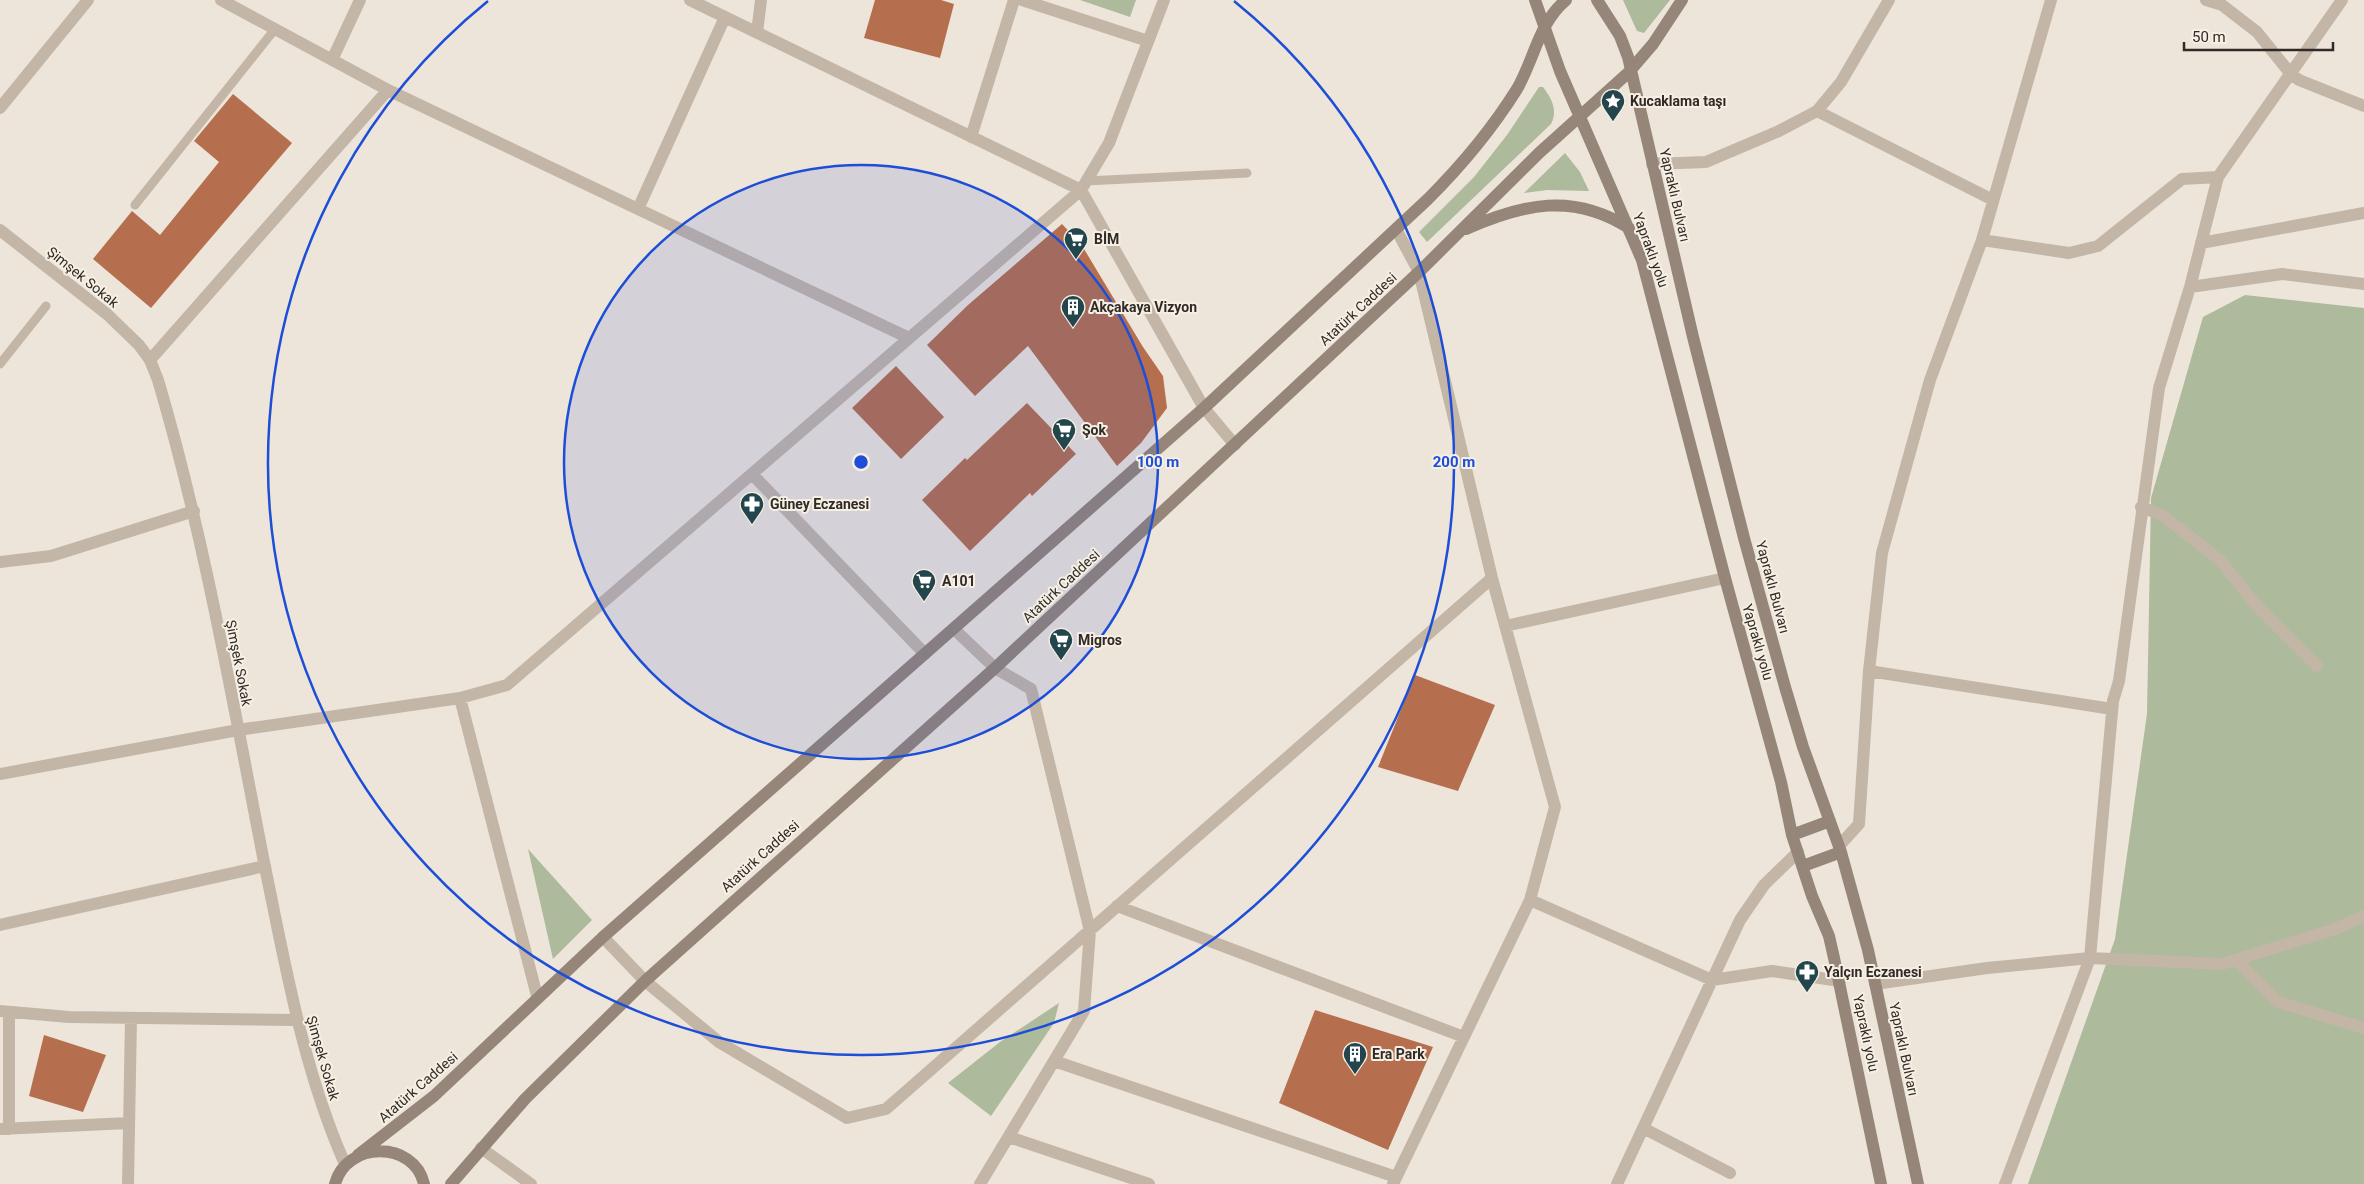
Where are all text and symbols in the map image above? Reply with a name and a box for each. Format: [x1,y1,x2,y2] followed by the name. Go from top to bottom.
[2184,20,2333,52] scale bar
[2192,28,2226,46] text: 50 m
[1600,88,1626,122] place icon: Kucaklama taşı
[1630,93,1726,109] place label: Kucaklama taşı
[1656,147,1694,243] street label: Yapraklı Bulvarı
[1630,210,1672,290] street label: Yapraklı yolu
[1063,226,1089,260] supermarket icon: BİM
[1094,231,1119,247] place label: BİM
[44,243,123,311] street label: Şimşek Sokak
[1316,269,1400,349] street label: Atatürk Caddesi
[1060,294,1086,328] building icon: Akçakaya Vizyon
[1090,299,1197,315] place label: Akçakaya Vizyon
[1051,417,1077,451] supermarket icon: Şok
[1082,422,1107,438] place label: Şok
[852,453,870,471] centre of rings
[1137,453,1179,471] text: 100 m
[1433,453,1475,471] text: 200 m
[739,491,765,525] pharmacy icon: Güney Eczanesi
[770,496,869,512] place label: Güney Eczanesi
[1753,539,1793,635] street label: Yapraklı Bulvarı
[1019,546,1103,626] street label: Atatürk Caddesi
[911,568,937,602] supermarket icon: A101
[942,573,976,589] place label: A101
[1739,602,1777,682] street label: Yapraklı yolu
[223,619,255,708] street label: Şimşek Sokak
[1048,627,1074,661] supermarket icon: Migros
[1078,632,1122,648] place label: Migros
[718,817,802,895] street label: Atatürk Caddesi
[1794,959,1820,993] pharmacy icon: Yalçın Eczanesi
[1824,964,1922,980] place label: Yalçın Eczanesi
[1850,993,1882,1073] street label: Yapraklı yolu
[1886,1001,1922,1097] street label: Yapraklı Bulvarı
[303,1014,343,1103] street label: Şimşek Sokak
[1342,1041,1368,1075] building icon: Era Park
[1372,1046,1425,1062] place label: Era Park
[375,1048,461,1126] street label: Atatürk Caddesi

